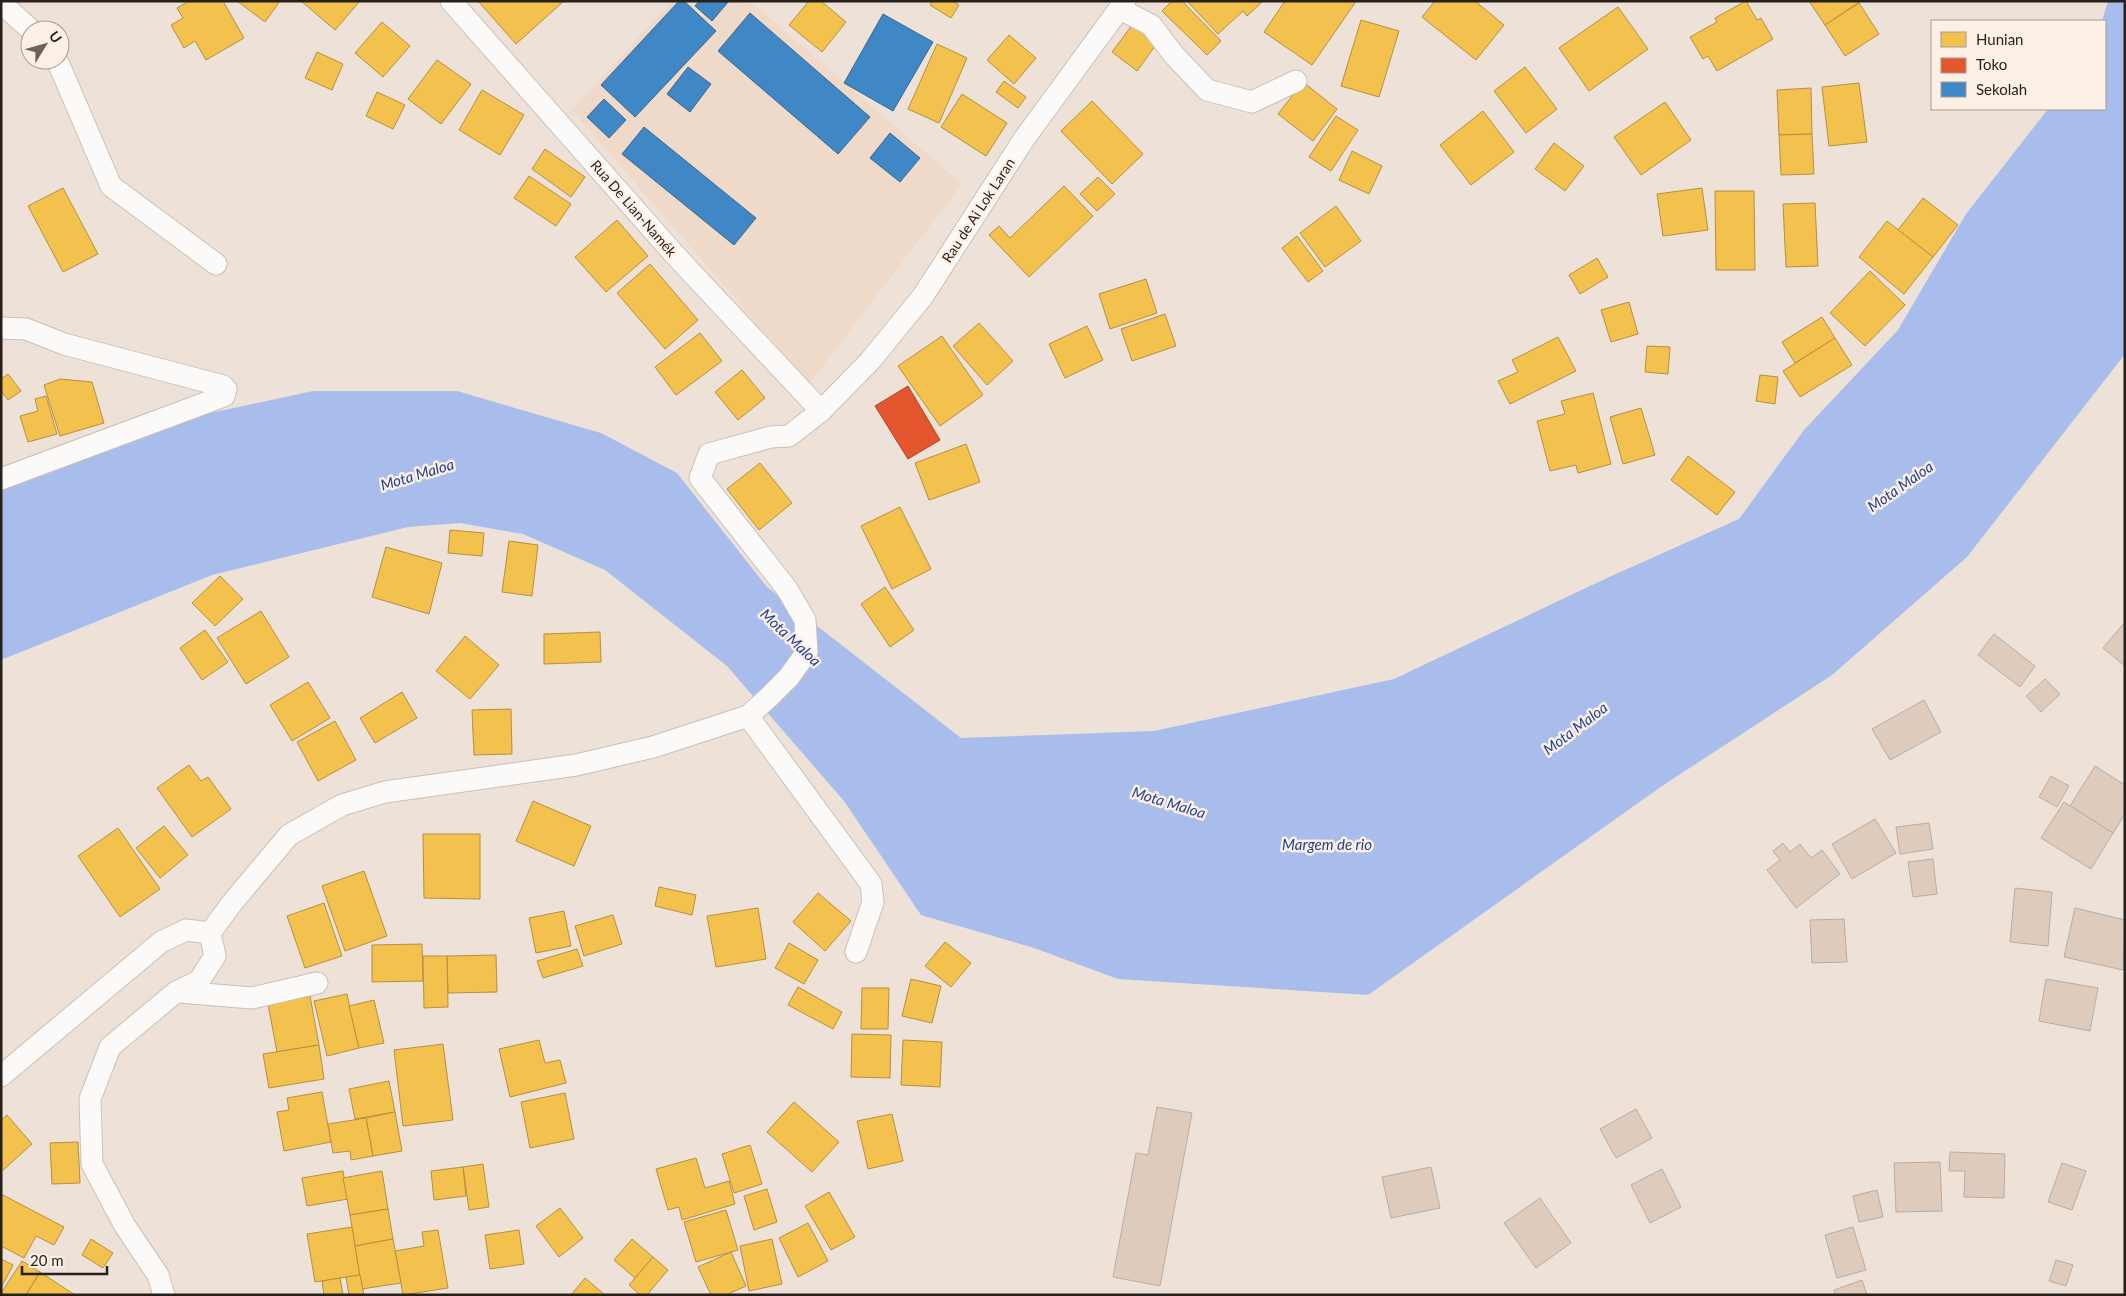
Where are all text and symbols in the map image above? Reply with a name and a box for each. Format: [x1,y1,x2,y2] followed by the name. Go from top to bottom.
[20,20,70,70] north arrow
[1931,20,2106,110] legend
[46,28,66,46] text: U
[1976,30,2023,48] text: Hunian
[1976,55,2007,73] text: Toko
[1976,80,2027,98] text: Sekolah
[938,155,1018,265] street label: Rau de Ai Lok Laran
[587,156,681,260] street label: Rua De Lian-Namék
[378,454,456,494] water label: Mota Maloa
[1864,457,1937,515] water label: Mota Maloa
[757,605,825,670] water label: Mota Maloa
[1539,698,1611,758] water label: Mota Maloa
[1130,782,1208,822] water label: Mota Maloa
[1282,835,1372,853] water label: Margem de rio
[22,1244,108,1276] scale bar
[30,1251,64,1269] text: 20 m

